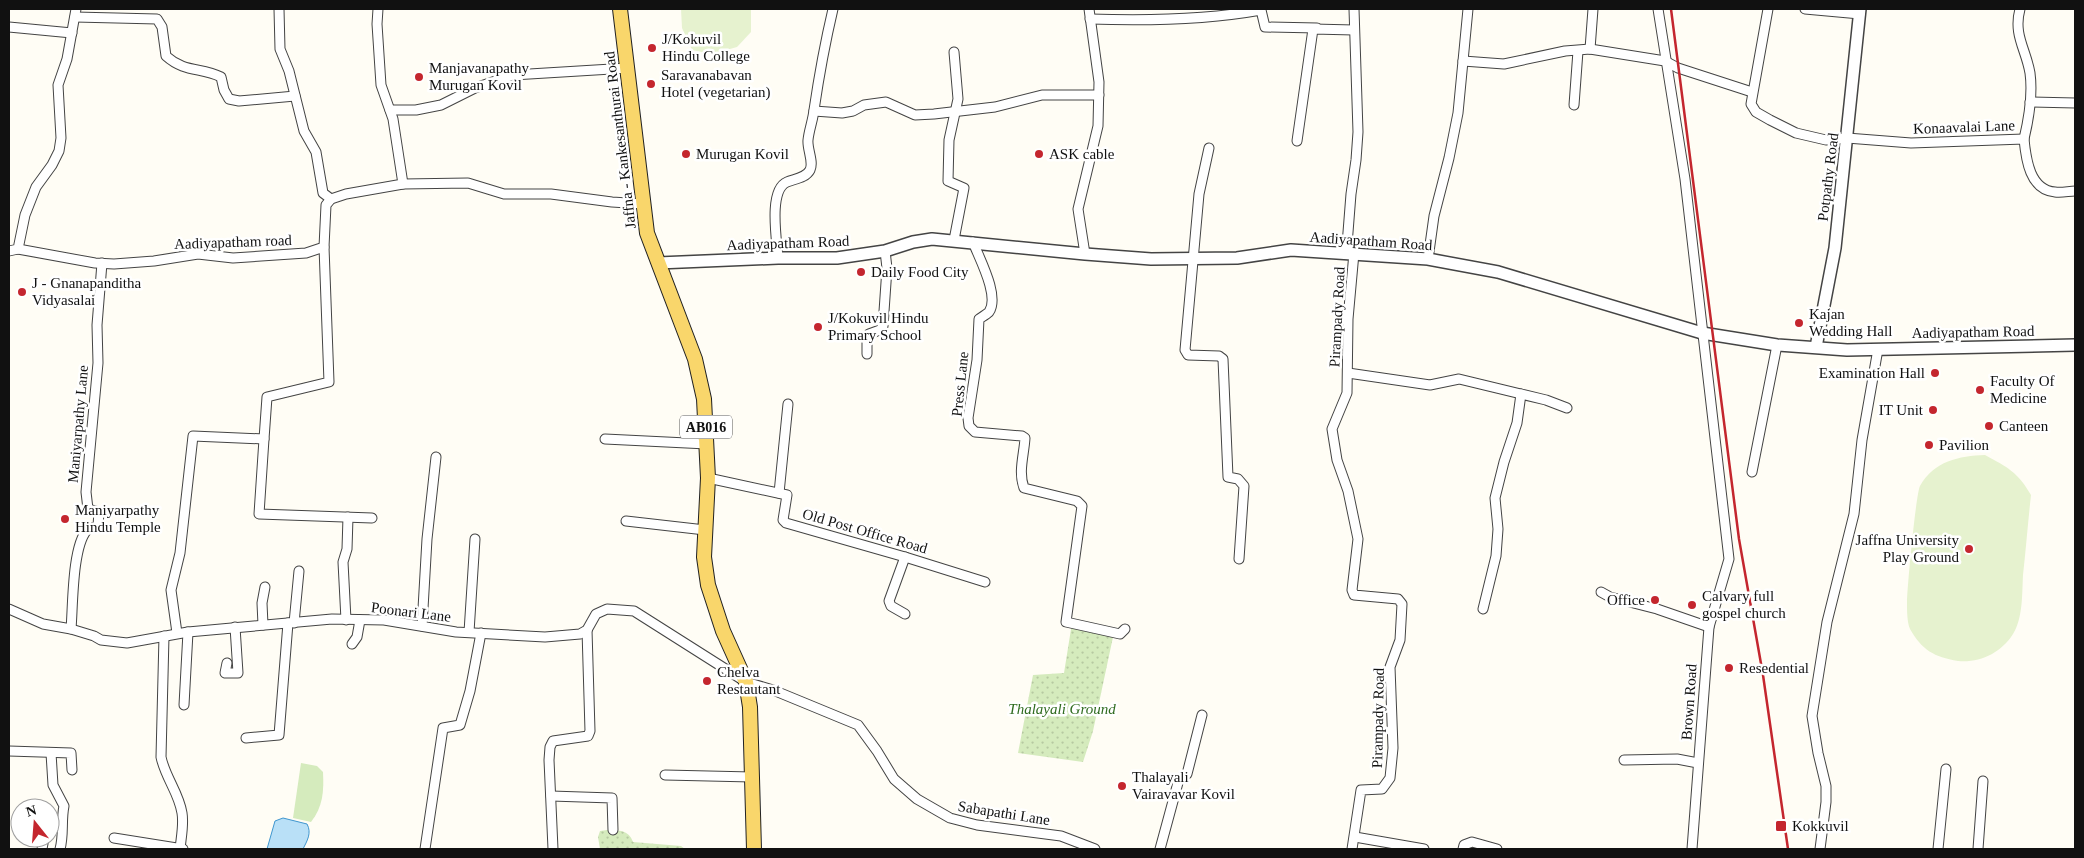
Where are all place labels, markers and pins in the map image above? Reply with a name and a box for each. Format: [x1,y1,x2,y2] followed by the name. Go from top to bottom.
[662,31,750,64] place label: J/Kokuvil Hindu College
[646,42,658,54] marker: J/Kokuvil Hindu College
[429,60,529,93] place label: Manjavanapathy Murugan Kovil
[661,67,771,101] place label: Saravanabavan Hotel (vegetarian)
[413,71,425,83] marker: Manjavanapathy Murugan Kovil
[645,78,657,90] marker: Saravanabavan Hotel (vegetarian)
[696,146,789,162] place label: Murugan Kovil
[1049,146,1115,162] place label: ASK cable
[680,148,692,160] marker: Murugan Kovil
[1033,148,1045,160] marker: ASK cable
[871,264,969,280] place label: Daily Food City
[855,266,867,278] marker: Daily Food City
[32,275,141,308] place label: J - Gnanapanditha Vidyasalai
[16,286,28,298] marker: J - Gnanapanditha Vidyasalai
[1809,306,1892,339] place label: Kajan Wedding Hall
[828,310,929,343] place label: J/Kokuvil Hindu Primary School
[1793,317,1805,329] marker: Kajan Wedding Hall
[812,321,824,333] marker: J/Kokuvil Hindu Primary School
[1819,365,1925,381] place label: Examination Hall
[1929,367,1941,379] marker: Examination Hall
[1990,373,2055,406] place label: Faculty Of Medicine
[1974,384,1986,396] marker: Faculty Of Medicine
[1879,402,1924,418] place label: IT Unit
[1927,404,1939,416] marker: IT Unit
[1999,418,2049,434] place label: Canteen
[1983,420,1995,432] marker: Canteen
[1939,437,1990,453] place label: Pavilion
[1923,439,1935,451] marker: Pavilion
[75,502,161,535] place label: Maniyarpathy Hindu Temple
[59,513,71,525] marker: Maniyarpathy Hindu Temple
[1856,532,1959,565] place label: Jaffna University Play Ground
[1963,543,1975,555] marker: Jaffna University Play Ground
[1702,588,1786,621] place label: Calvary full gospel church
[1607,592,1645,608] place label: Office
[1649,594,1661,606] marker: Office
[1686,599,1698,611] marker: Calvary full gospel church
[1739,660,1809,676] place label: Resedential
[1723,662,1735,674] marker: Resedential
[717,664,781,697] place label: Chelva Restautant
[701,675,713,687] marker: Chelva Restautant
[1132,769,1235,802] place label: Thalayali Vairavavar Kovil
[1116,780,1128,792] marker: Thalayali Vairavavar Kovil
[1792,818,1849,834] place label: Kokkuvil
[1774,819,1788,833] marker: Kokkuvil

